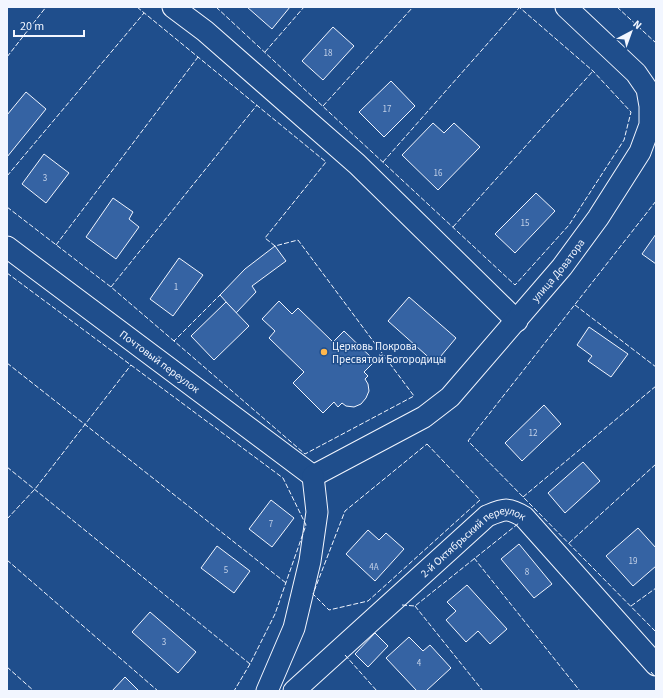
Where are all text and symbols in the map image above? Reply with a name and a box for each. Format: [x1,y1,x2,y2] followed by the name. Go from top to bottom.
[14,12,84,38] scale bar
[611,12,651,52] north arrow
[630,17,645,33] text: N
[20,18,44,35] text: 20 m
[324,47,333,60] house number: 18
[383,103,392,116] house number: 17
[434,167,443,180] house number: 16
[43,172,48,185] house number: 3
[521,217,530,230] house number: 15
[528,235,588,305] street label: улица Доватора
[174,281,178,294] house number: 1
[117,327,204,397] street label: Почтовый переулок
[332,339,446,367] place label: Церковь Покрова Пресвятой Богородицы
[319,347,329,357] marker: Церковь Покрова Пресвятой Богородицы
[529,427,538,440] house number: 12
[417,503,529,580] street label: 2-й Октябрьский переулок
[269,518,274,531] house number: 7
[629,555,638,568] house number: 19
[369,561,379,574] house number: 4А
[224,564,229,577] house number: 5
[525,566,530,579] house number: 8
[162,636,167,649] house number: 3
[417,657,422,670] house number: 4

